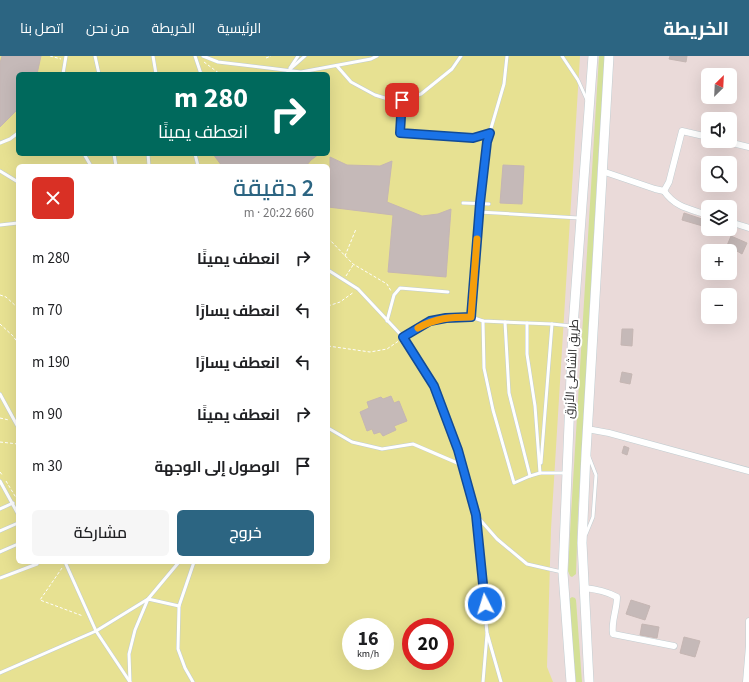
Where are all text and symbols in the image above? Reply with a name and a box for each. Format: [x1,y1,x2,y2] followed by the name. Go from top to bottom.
[663,16,729,43] text: الخريطة
[20,19,64,39] text: اتصل بنا
[86,19,130,39] text: من نحن
[152,19,195,39] text: الخريطة
[217,19,261,39] text: الرئيسية
[701,68,737,104] north arrow
[701,68,737,324] map controls
[174,78,248,118] text: 280 m
[385,83,419,117] pin
[262,88,314,140] icon: right
[391,89,413,111] icon: arrive
[701,112,737,148] button: sound
[158,120,248,145] text: انعطف يمينًا
[701,156,737,192] button: search
[233,171,314,206] text: 2 دقيقة
[32,177,74,219] button: close
[701,200,737,236] button: layers
[244,204,314,222] text: 660 m · 20:22
[701,244,737,280] button: +
[292,247,314,269] icon: right
[32,248,70,269] text: 280 m
[197,249,280,270] text: انعطف يمينًا
[701,288,737,324] button: −
[292,299,314,321] icon: left
[32,300,62,321] text: 70 m
[195,301,280,322] text: انعطف يسارًا
[561,319,583,419] street label: طريق الشاطئ الأزرق
[292,351,314,373] icon: left
[32,352,70,373] text: 190 m
[195,353,280,374] text: انعطف يسارًا
[292,403,314,425] icon: right
[32,404,62,425] text: 90 m
[197,405,280,426] text: انعطف يمينًا
[292,455,314,477] icon: arrive
[32,456,62,477] text: 30 m
[154,457,280,478] text: الوصول إلى الوجهة
[32,510,169,556] button: مشاركة
[177,510,314,556] button: خروج
[464,583,506,625] position arrow
[402,618,454,670] speed limit sign: 20
[357,625,379,653] text: 16
[357,647,379,661] text: km/h

